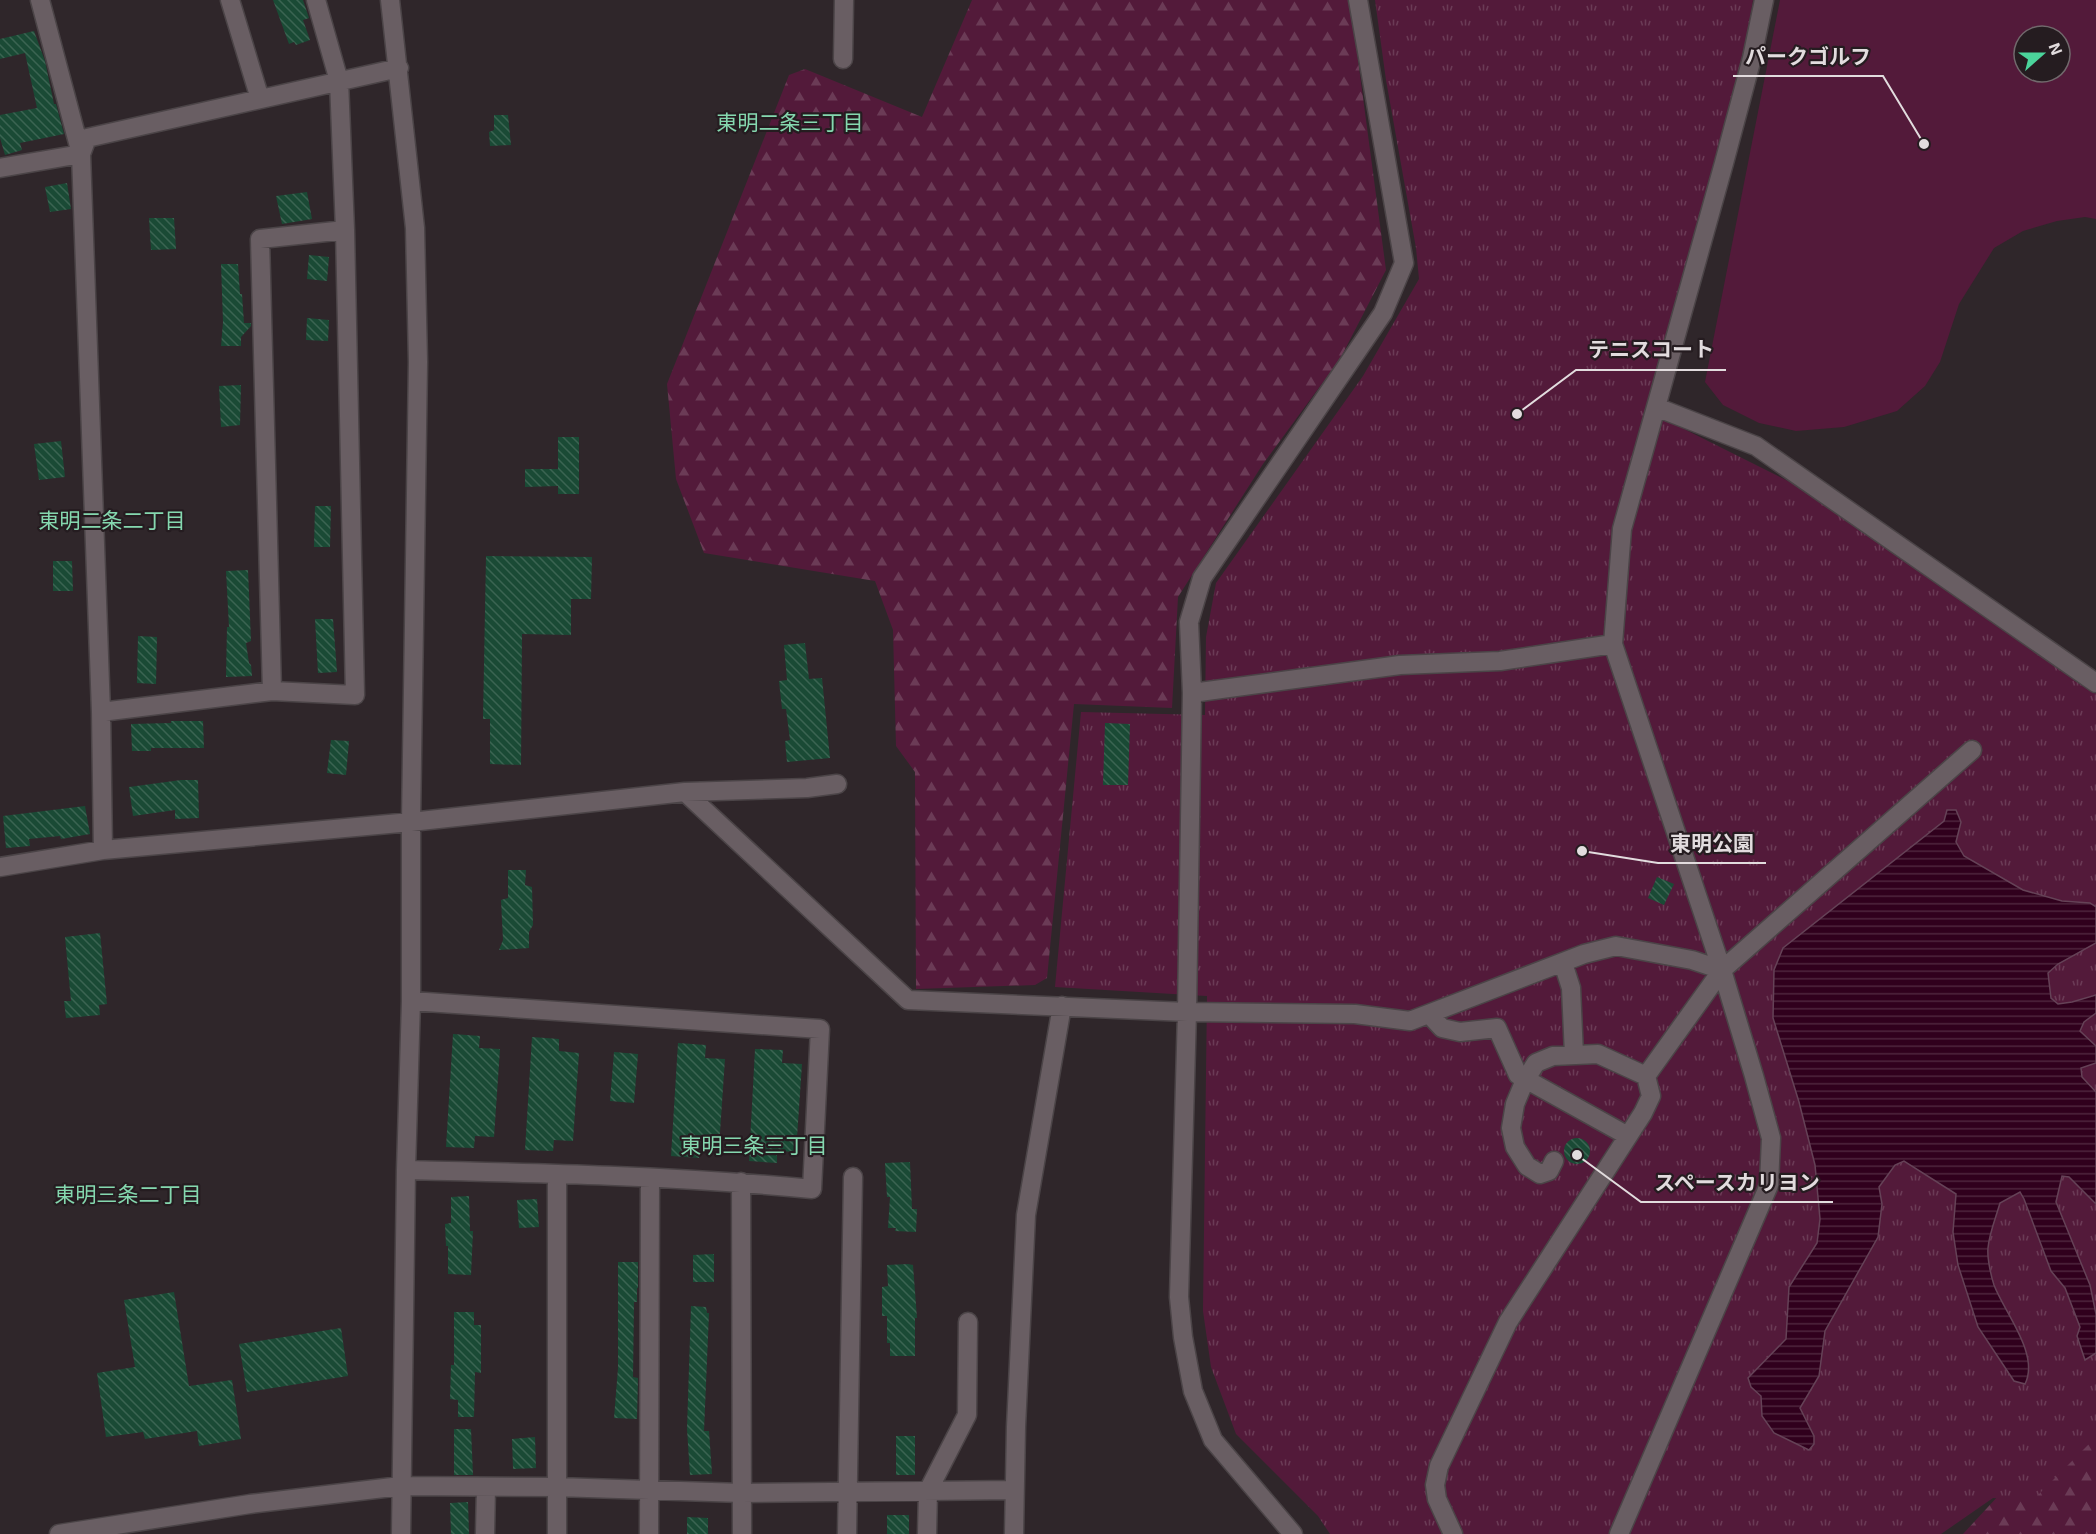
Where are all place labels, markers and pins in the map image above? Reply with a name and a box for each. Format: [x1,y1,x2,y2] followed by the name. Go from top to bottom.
[1733,37,1883,76] callout: パークゴルフ
[1576,331,1726,370] callout: テニスコート
[1658,824,1766,863] callout: 東明公園
[1641,1163,1833,1202] callout: スペースカリヨン

